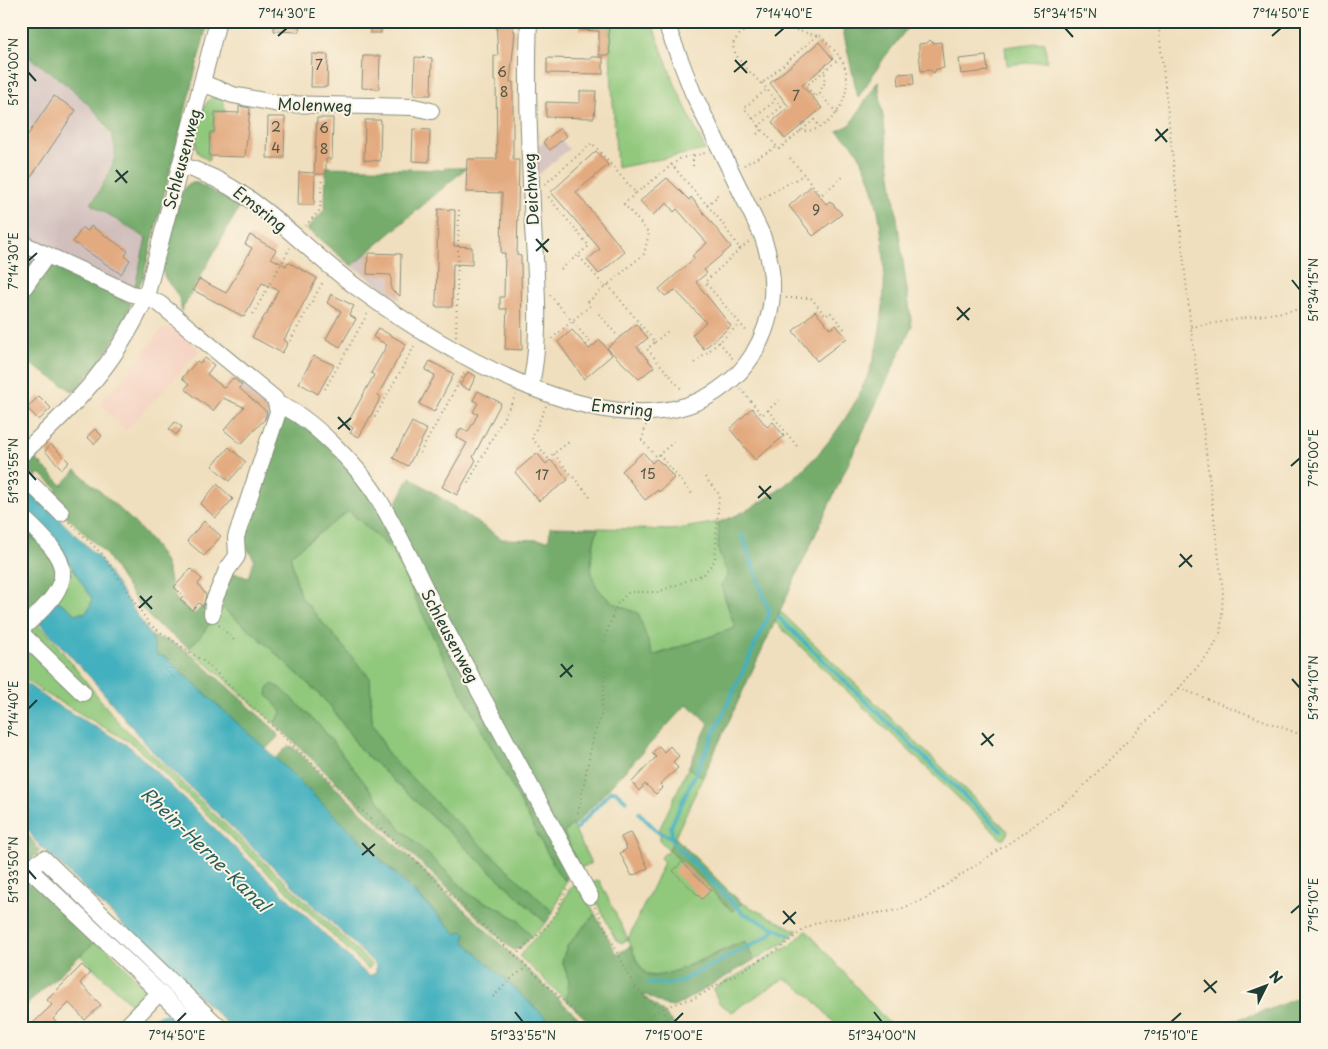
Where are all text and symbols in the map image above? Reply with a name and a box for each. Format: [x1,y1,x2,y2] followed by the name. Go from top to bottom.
[258,4,316,22] text: 7°14'30"E
[755,4,813,22] text: 7°14'40"E
[1033,4,1097,22] text: 51°34'15"N
[1253,4,1309,22] text: 7°14'50"E
[4,38,22,106] text: 51°34'00"N
[315,54,323,75] house number: 7
[497,61,507,82] house number: 6
[500,81,508,102] house number: 8
[792,85,800,106] house number: 7
[277,91,353,117] street label: Molenweg
[156,106,206,212] street label: Schleusenweg
[271,116,281,137] house number: 2
[319,117,329,138] house number: 6
[271,137,281,158] house number: 4
[320,138,328,159] house number: 8
[516,152,544,226] street label: Deichweg
[229,180,293,237] street label: Emsring
[812,199,820,220] house number: 9
[4,232,22,290] text: 7°14'30"E
[1304,258,1322,322] text: 51°34'15"N
[590,392,654,422] street label: Emsring
[1304,429,1322,487] text: 7°15'00"E
[4,438,22,504] text: 51°33'55"N
[640,463,656,484] house number: 15
[535,464,549,485] house number: 17
[416,584,486,687] street label: Schleusenweg
[1304,655,1322,721] text: 51°34'10"N
[4,680,22,738] text: 7°14'40"E
[136,780,279,920] water label: Rhein-Herne-Kanal
[4,836,22,904] text: 51°33'50"N
[1304,878,1322,932] text: 7°15'10"E
[1240,962,1290,1012] north arrow
[1265,966,1288,988] text: N
[149,1026,205,1044] text: 7°14'50"E
[490,1026,556,1044] text: 51°33'55"N
[645,1026,703,1044] text: 7°15'00"E
[848,1026,916,1044] text: 51°34'00"N
[1144,1026,1198,1044] text: 7°15'10"E

